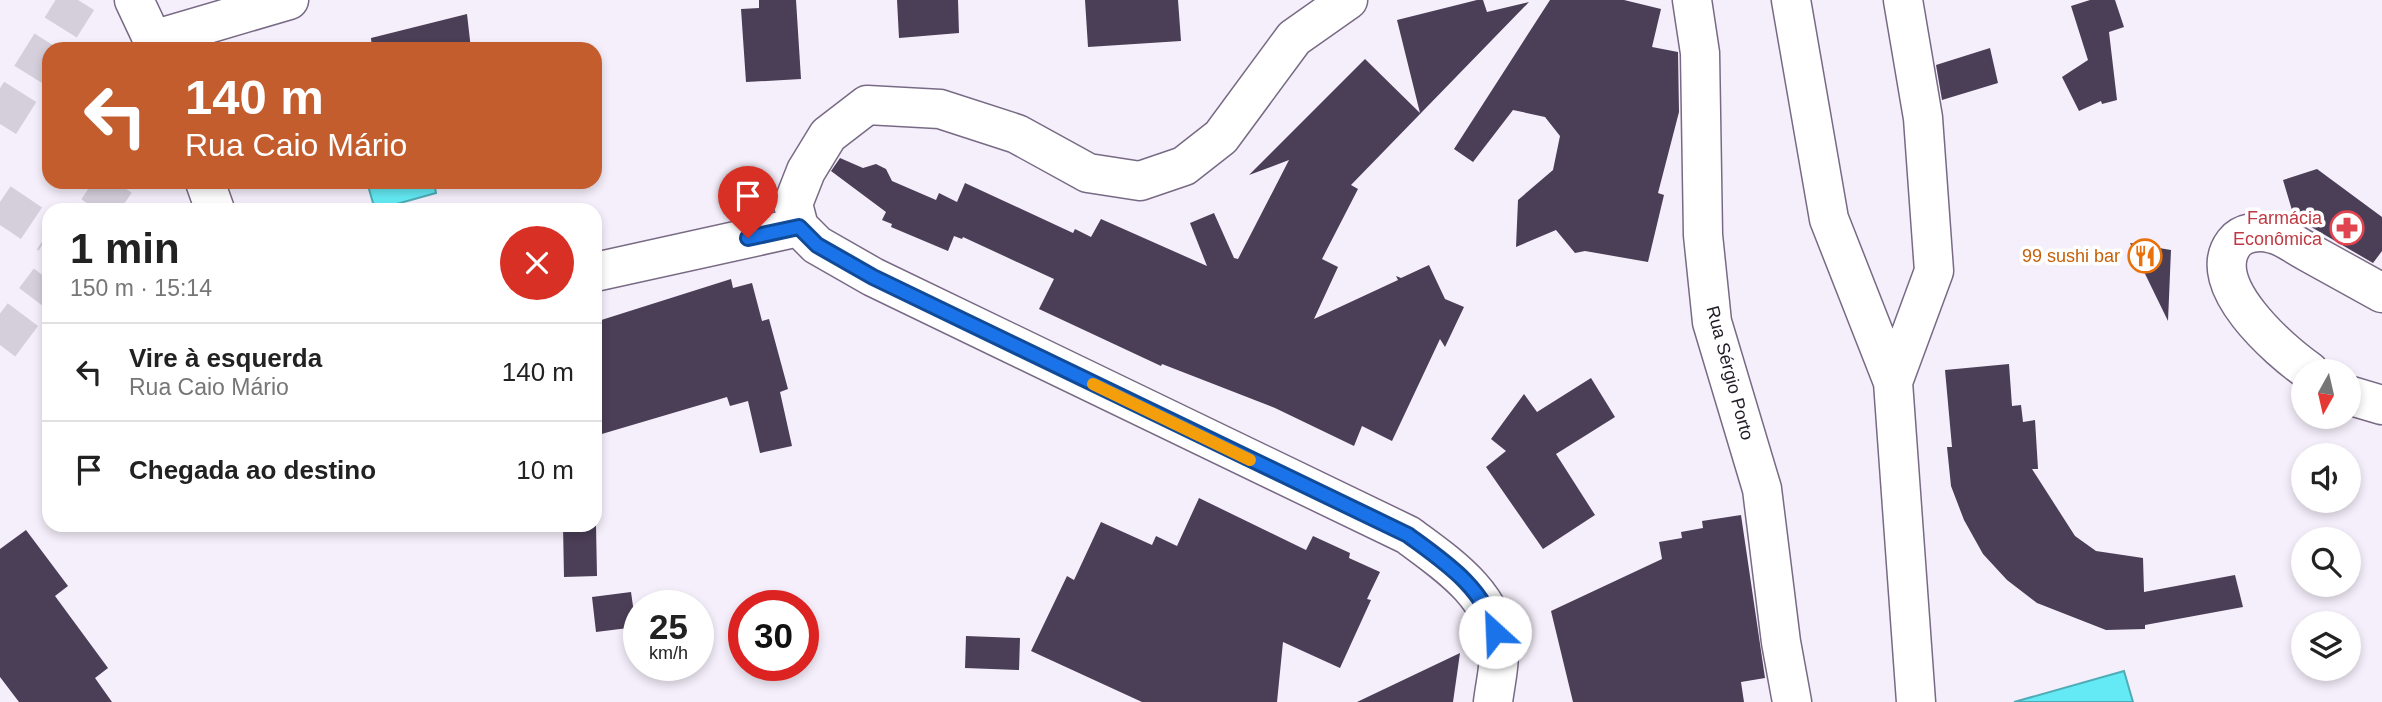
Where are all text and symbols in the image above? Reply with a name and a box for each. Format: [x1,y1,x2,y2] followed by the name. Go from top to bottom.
[70,70,161,161] icon: left
[185,70,324,124] text: 140 m
[185,127,407,163] text: Rua Caio Mário
[718,166,778,238] pin
[729,177,767,215] icon: arrive
[2233,208,2323,249] place label: Farmácia Econômica
[2328,209,2366,247] pharmacy icon: Farmácia Econômica
[70,225,180,272] text: 1 min
[500,226,574,300] button: close
[2126,237,2164,275] restaurant icon: 99 sushi bar
[2022,246,2120,266] place label: 99 sushi bar
[70,275,212,301] text: 150 m · 15:14
[1702,304,1758,442] street label: Rua Sérgio Porto
[129,343,322,373] text: Vire à esquerda
[70,353,108,391] icon: left
[502,357,574,387] text: 140 m
[2291,359,2361,429] north arrow
[2291,359,2361,681] map controls
[129,374,289,400] text: Rua Caio Mário
[2291,443,2361,513] button: sound
[70,451,108,489] icon: arrive
[129,455,376,485] text: Chegada ao destino
[516,455,574,485] text: 10 m
[2291,527,2361,597] button: search
[728,590,819,681] speed limit sign: 30
[1458,595,1532,669] position arrow
[649,607,688,646] text: 25
[2291,611,2361,681] button: layers
[649,643,688,663] text: km/h

